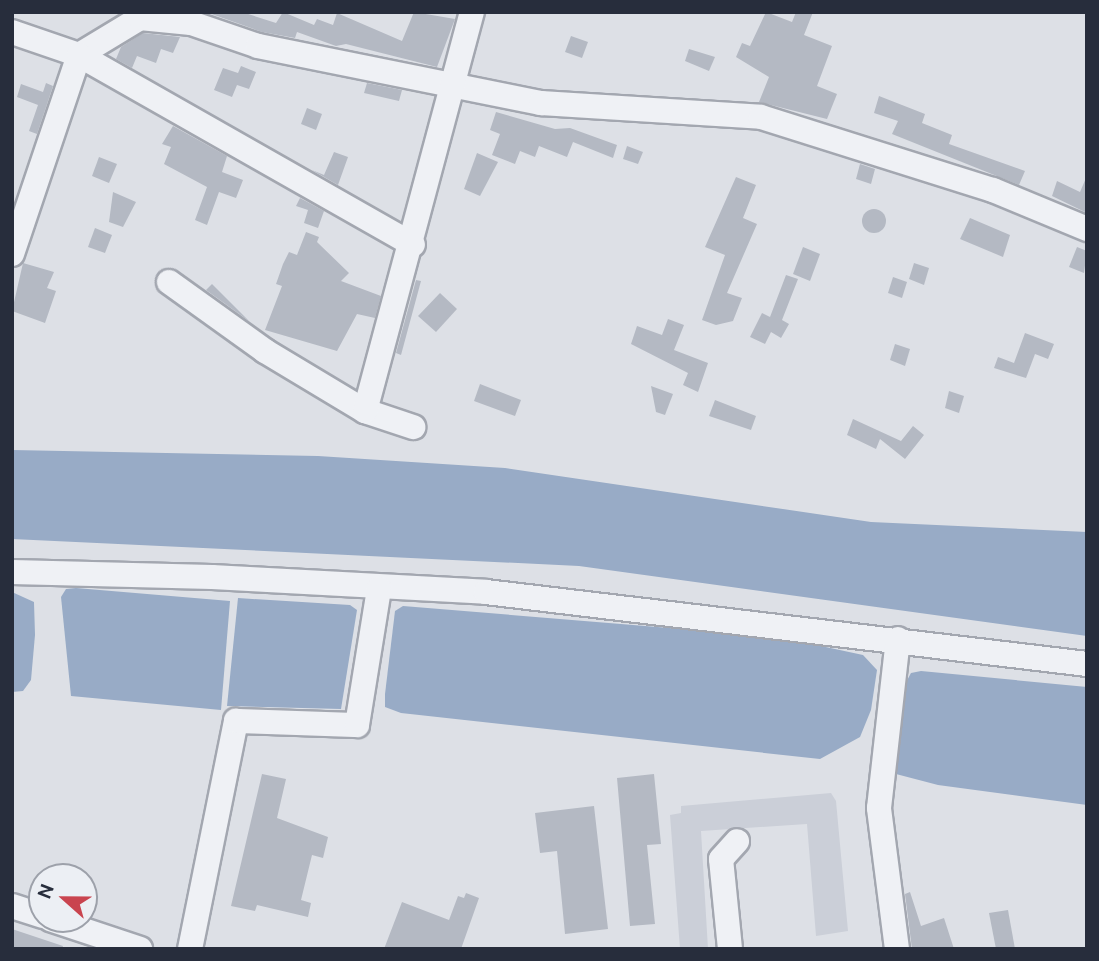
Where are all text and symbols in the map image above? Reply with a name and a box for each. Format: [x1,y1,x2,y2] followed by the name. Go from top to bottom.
[28,863,98,933] north arrow
[32,881,58,902] text: N

